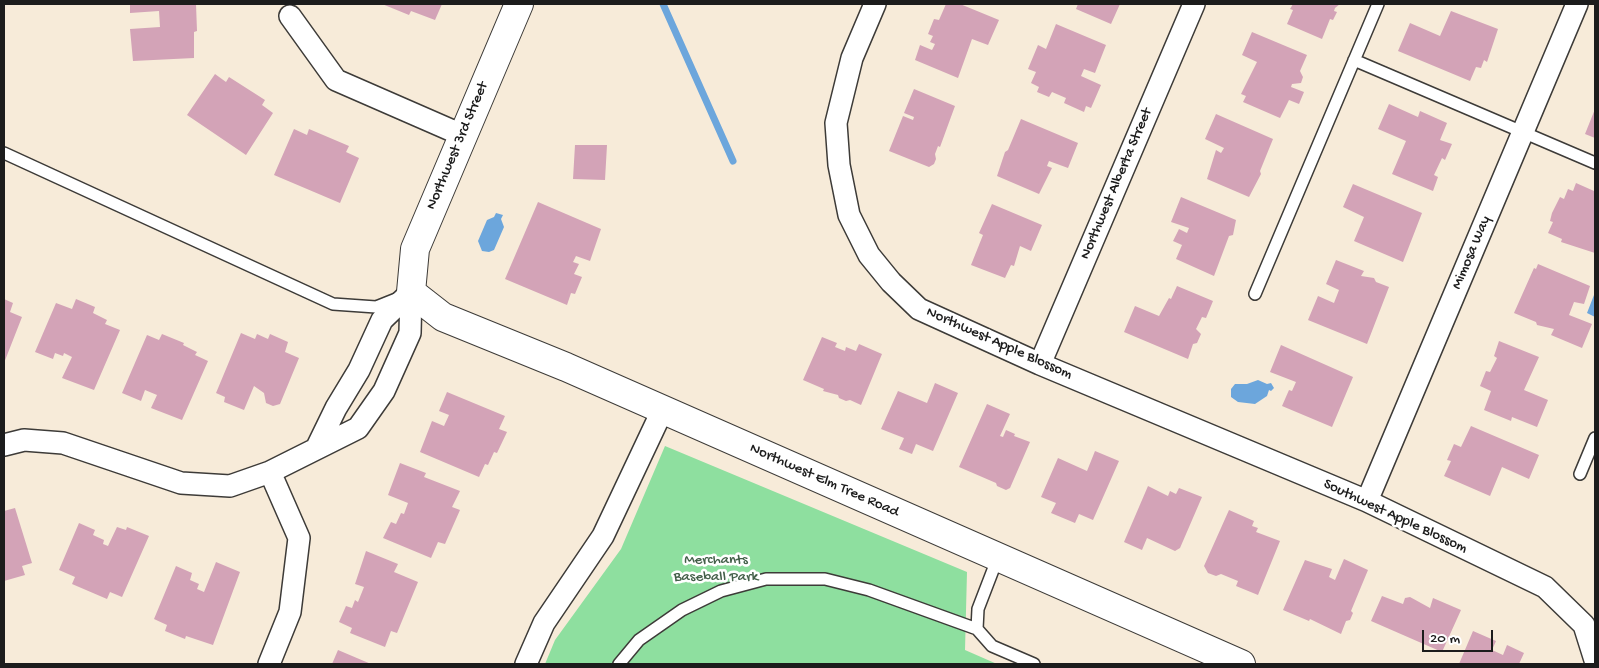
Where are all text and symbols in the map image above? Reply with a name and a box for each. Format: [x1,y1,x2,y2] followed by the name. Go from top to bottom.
[423,79,493,213] street label: Northwest 3rd Street
[1077,106,1157,262] street label: Northwest Alberta Street
[1448,214,1496,292] street label: Mimosa Way
[923,304,1075,384] street label: Northwest Apple Blossom
[747,440,901,522] street label: Northwest Elm Tree Road
[1320,476,1470,558] street label: Southwest Apple Blossom
[674,552,758,587] park label: Merchants Baseball Park
[1424,620,1495,652] scale bar
[1430,630,1460,648] text: 20 m

